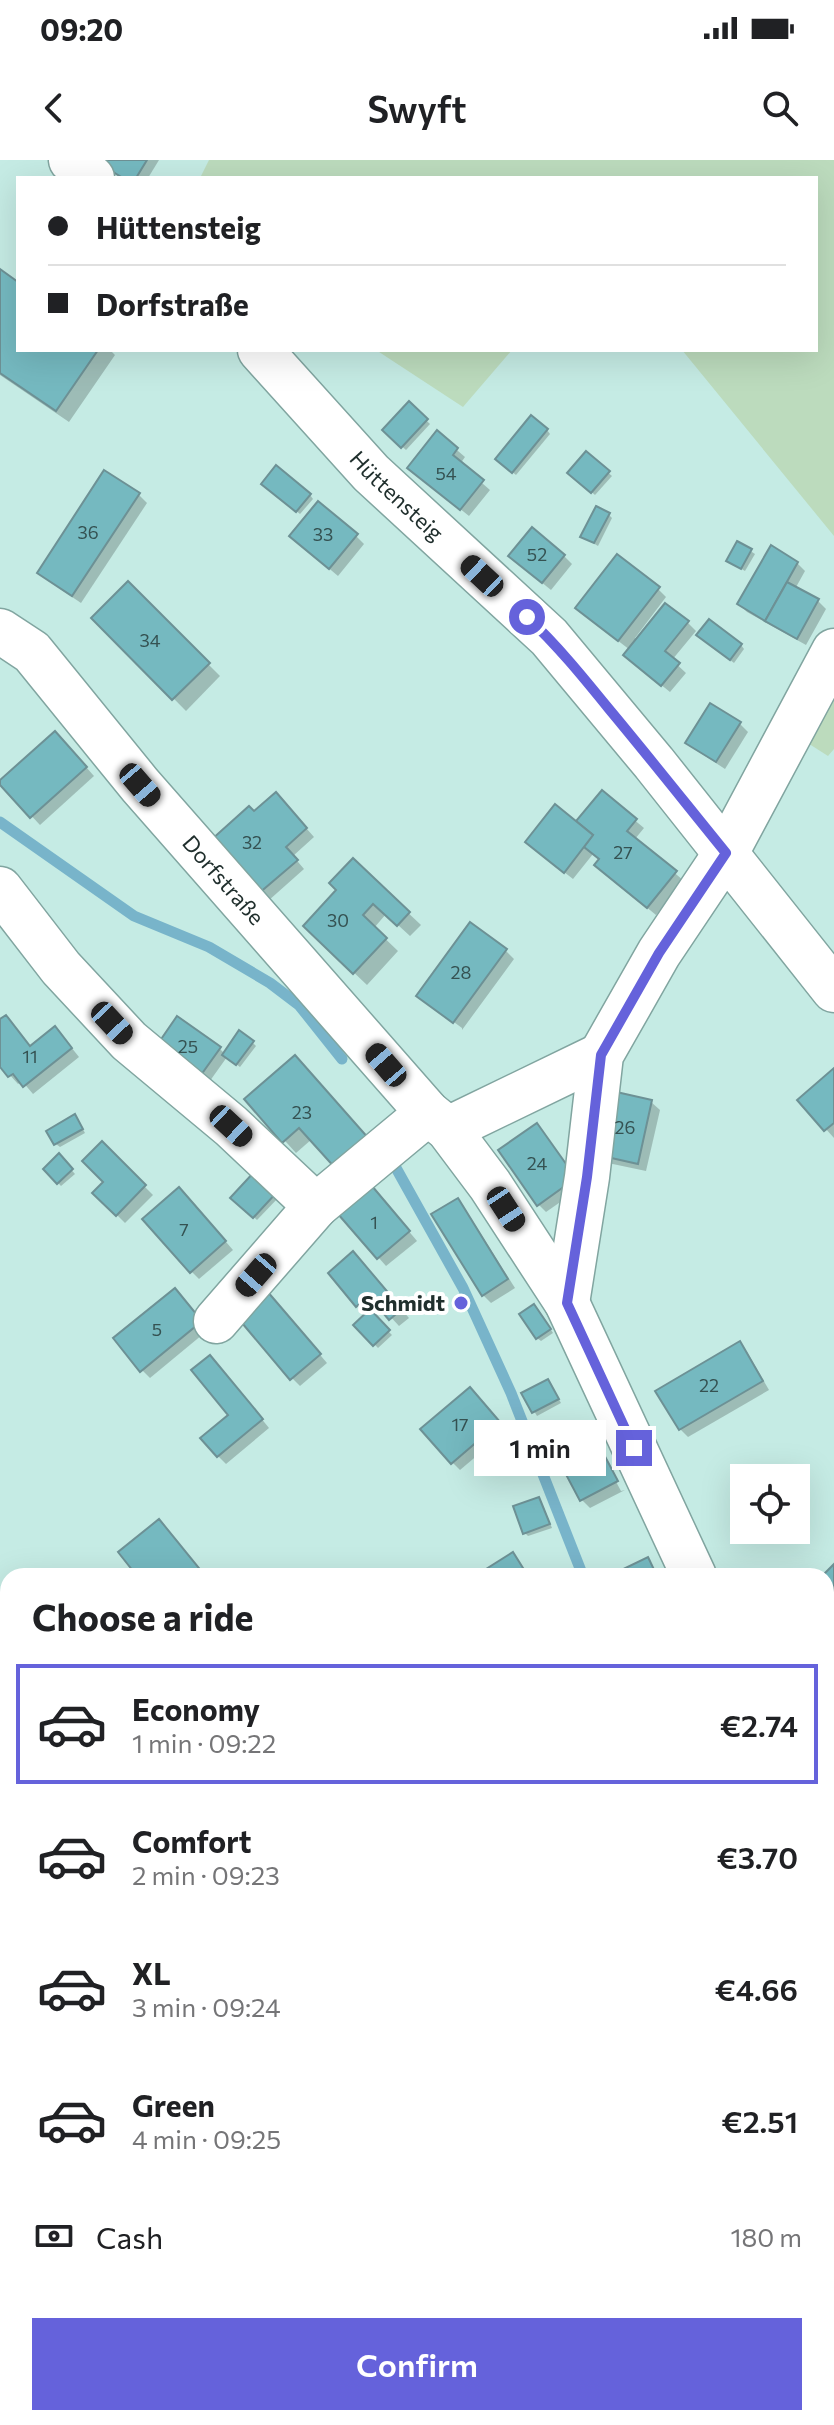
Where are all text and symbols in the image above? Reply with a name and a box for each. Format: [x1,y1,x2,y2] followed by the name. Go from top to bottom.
[40,10,123,47] text: 09:20
[32,86,76,130] icon: back
[367,86,467,130] text: Swyft
[758,86,802,130] icon: search
[96,208,261,245] text: Hüttensteig
[96,285,249,322] text: Dorfstraße
[344,445,450,546] street label: Hüttensteig
[435,462,457,484] house number: 54
[77,521,99,543] house number: 36
[313,523,333,545] house number: 33
[527,543,547,565] house number: 52
[456,551,508,601] car
[509,599,545,635] route start
[139,629,161,651] house number: 34
[115,759,165,811] car
[177,829,270,930] street label: Dorfstraße
[242,831,262,853] house number: 32
[613,841,633,863] house number: 27
[327,909,349,931] house number: 30
[451,961,472,983] house number: 28
[87,997,137,1049] car
[178,1035,198,1057] house number: 25
[361,1039,411,1091] car
[22,1045,38,1067] house number: 11
[205,1101,257,1151] car
[292,1101,312,1123] house number: 23
[615,1116,635,1138] house number: 26
[527,1152,547,1174] house number: 24
[483,1182,529,1236] car
[370,1211,378,1233] house number: 1
[179,1218,189,1240] house number: 7
[231,1249,281,1301] car
[361,1289,445,1316] place label: Schmidt
[452,1294,470,1312] marker: Schmidt
[152,1318,162,1340] house number: 5
[699,1374,719,1396] house number: 22
[451,1413,469,1435] house number: 17
[474,1420,606,1476] callout: 1 min
[616,1430,652,1466] route end
[509,1432,571,1463] text: 1 min
[730,1464,810,1544] map controls
[730,1464,810,1544] button: locate
[32,1594,253,1638] text: Choose a ride
[36,1688,108,1760] icon: car
[132,1690,260,1727] text: Economy
[720,1706,798,1743] text: €2.74
[132,1727,276,1758] text: 1 min · 09:22
[36,1820,108,1892] icon: car
[132,1822,251,1859] text: Comfort
[717,1838,798,1875] text: €3.70
[132,1859,280,1890] text: 2 min · 09:23
[36,1952,108,2024] icon: car
[132,1954,171,1991] text: XL
[715,1970,798,2007] text: €4.66
[132,1991,281,2022] text: 3 min · 09:24
[36,2084,108,2156] icon: car
[132,2086,215,2123] text: Green
[722,2102,798,2139] text: €2.51
[132,2123,281,2154] text: 4 min · 09:25
[32,2214,76,2258] icon: cash
[96,2218,163,2255] text: Cash
[730,2221,802,2252] text: 180 m
[32,2318,802,2410] button: Confirm

